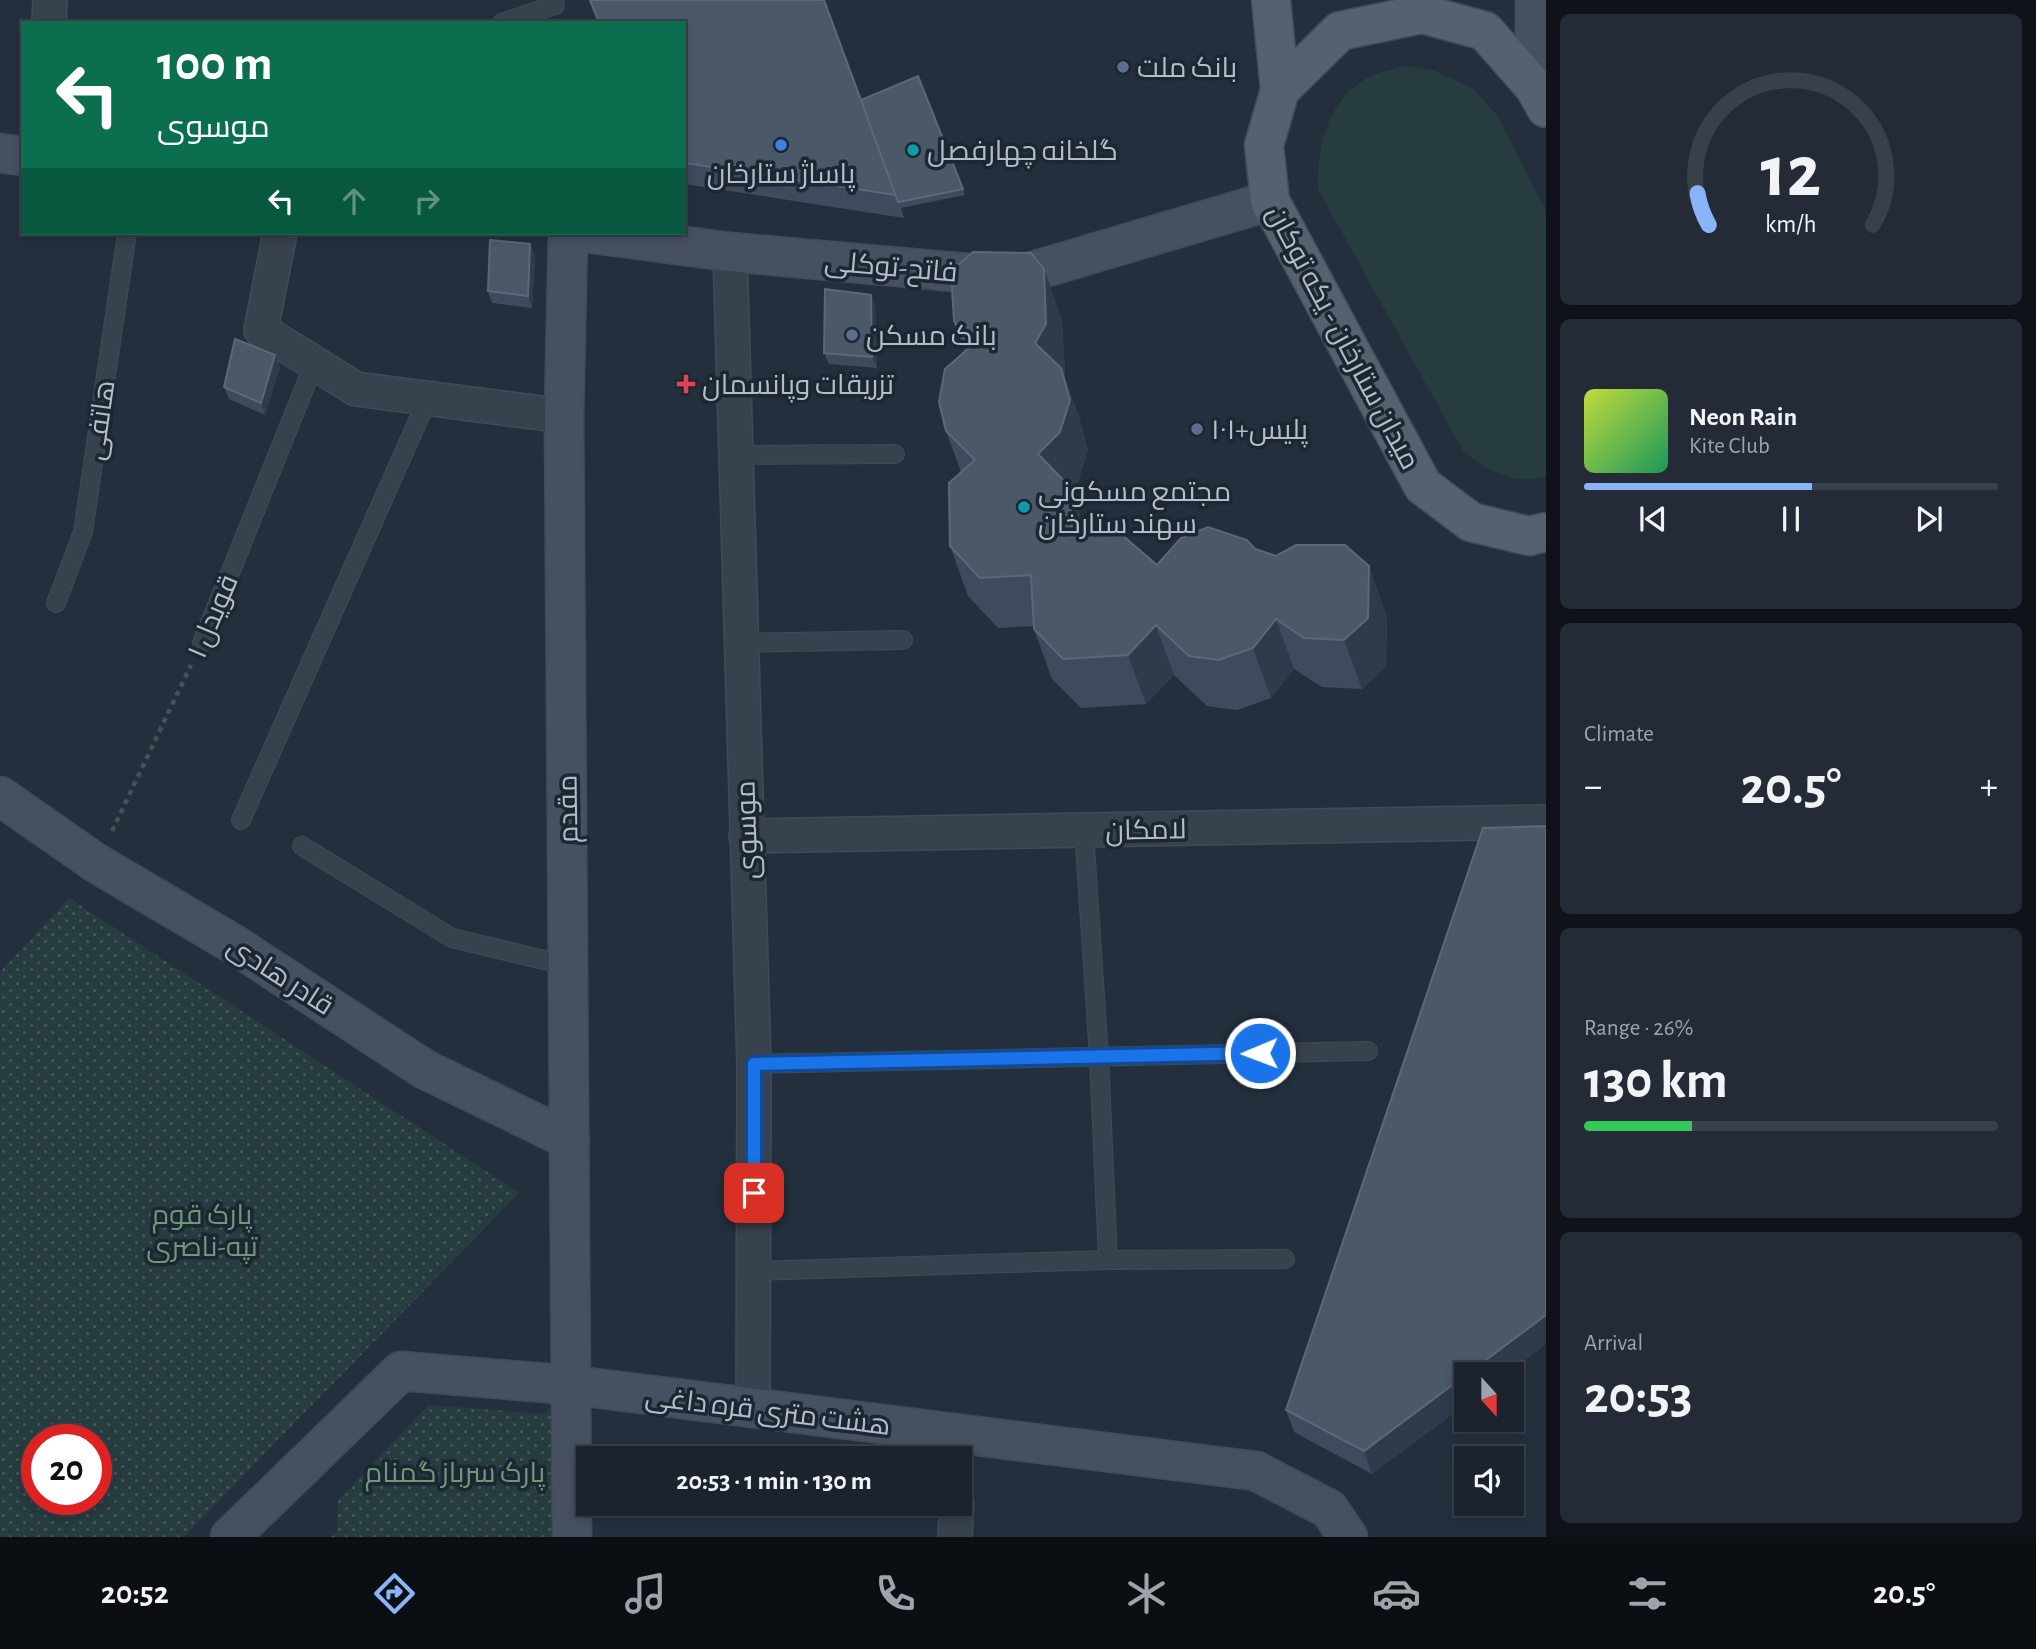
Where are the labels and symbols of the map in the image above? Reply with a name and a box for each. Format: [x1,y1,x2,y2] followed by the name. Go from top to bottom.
[1137,55,1237,83] place label: بانک ملت
[1115,59,1131,75] marker: بانک ملت
[773,137,789,153] marker: پاساژ ستارخان
[927,138,1118,169] place label: گلخانه چهارفصل
[905,142,921,158] marker: گلخانه چهارفصل
[707,160,856,192] place label: پاساژ ستارخان
[1260,202,1424,475] street label: میدان ستارخان - یکه توکان
[823,248,959,291] street label: فاتح-توکلی
[866,323,997,352] place label: بانک مسکن
[844,327,860,343] marker: بانک مسکن
[702,372,894,403] place label: تزریقات وپانسمان
[676,374,696,394] marker: تزریقات وپانسمان
[82,378,121,462] street label: هاتفی
[1211,417,1308,448] place label: پلیس+۱۰۱
[1189,421,1205,437] marker: پلیس+۱۰۱
[1038,479,1231,540] place label: مجتمع مسکونی سهند ستارخان
[1016,499,1032,515] marker: مجتمع مسکونی سهند ستارخان
[184,571,245,663] street label: قویدل ۱
[554,774,588,843] street label: مقدم
[732,780,765,880] street label: موسوی
[1105,816,1187,847] street label: لامکان
[221,932,338,1022] street label: قادر هادی
[1223,1016,1297,1090] position arrow
[724,1163,784,1223] pin
[146,1202,258,1264] park label: پارک قوم تپه-ناصری
[1454,1362,1524,1432] north arrow
[643,1382,892,1442] street label: هشت متری قره داغی
[21,1424,112,1515] speed limit sign: 20
[365,1460,546,1492] park label: پارک سرباز گمنام

